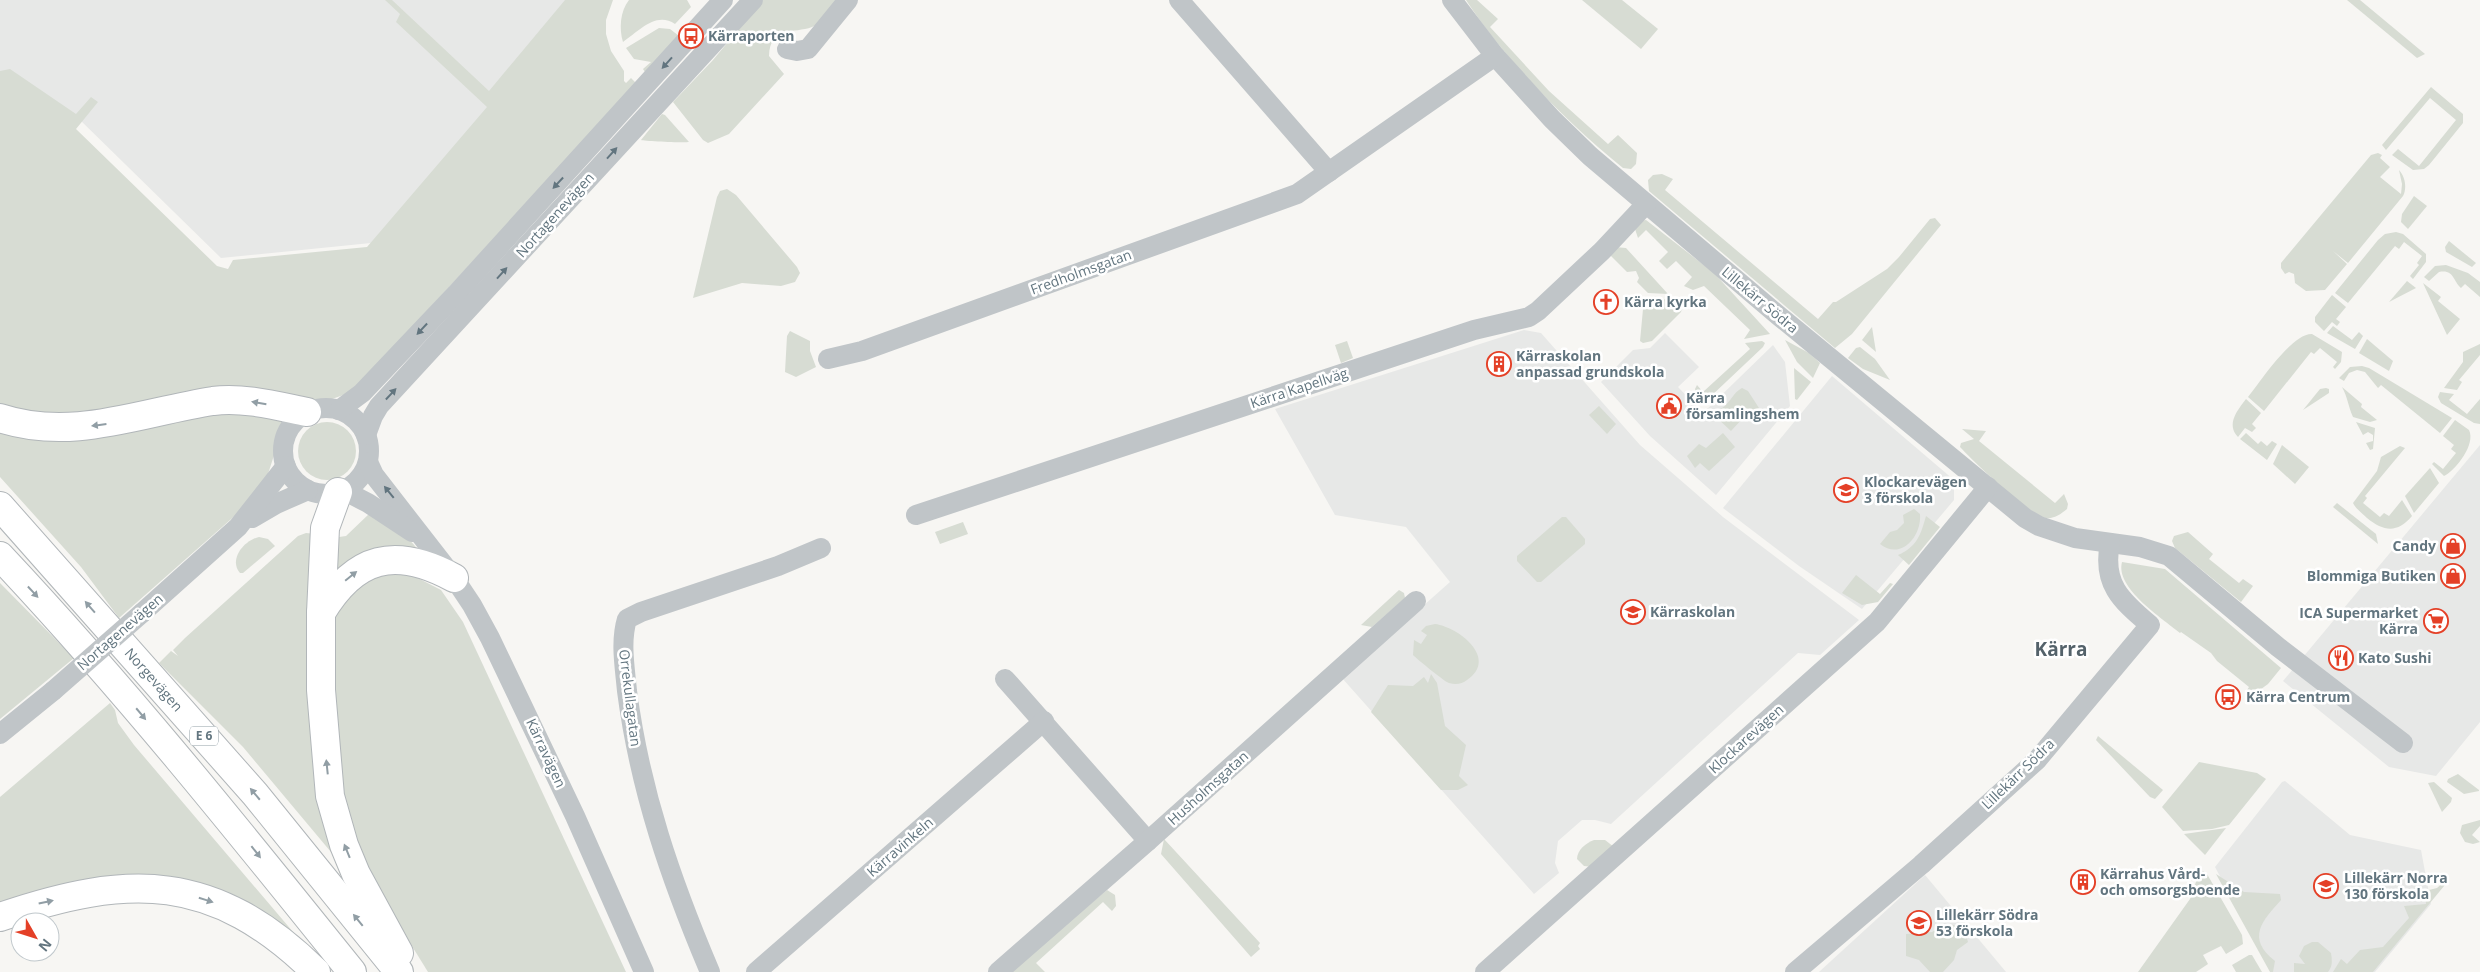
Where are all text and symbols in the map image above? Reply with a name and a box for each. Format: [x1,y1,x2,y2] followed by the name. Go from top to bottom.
[678,23,704,49] bus stop icon: Kärraporten
[708,26,794,45] place label: Kärraporten
[662,56,673,69] one-way arrow
[606,147,618,159] one-way arrow
[511,168,598,261] street label: Nortagenevägen
[552,177,564,189] one-way arrow
[1028,244,1134,299] street label: Fredholmsgatan
[1718,262,1802,337] street label: Lillekärr Södra
[497,266,508,279] one-way arrow
[1593,289,1619,315] church icon: Kärra kyrka
[1624,292,1707,311] place label: Kärra kyrka
[416,323,428,335] one-way arrow
[1516,346,1664,381] place label: Kärraskolan anpassad grundskola
[1486,351,1512,377] building icon: Kärraskolan anpassad grundskola
[1248,363,1350,412] street label: Kärra Kapellväg
[385,388,397,400] one-way arrow
[1686,388,1799,423] place label: Kärra församlingshem
[1656,393,1682,419] public building icon: Kärra församlingshem
[251,399,267,407] one-way arrow
[91,421,107,429] one-way arrow
[1864,472,1967,507] place label: Klockarevägen 3 förskola
[1833,477,1859,503] school or university icon: Klockarevägen 3 förskola
[383,486,394,499] one-way arrow
[2440,533,2466,559] shop icon: Candy
[2393,536,2436,555] place label: Candy
[2440,563,2466,589] shop icon: Blommiga Butiken
[2307,566,2436,585] place label: Blommiga Butiken
[344,570,357,581] one-way arrow
[27,586,39,598] one-way arrow
[73,589,167,674] street label: Nortagenevägen
[1620,599,1646,625] school or university icon: Kärraskolan
[84,601,96,613] one-way arrow
[1650,602,1735,621] place label: Kärraskolan
[2299,603,2418,638] place label: ICA Supermarket Kärra
[2423,608,2449,634] supermarket icon: ICA Supermarket Kärra
[2035,636,2087,662] district label: Kärra
[121,643,187,715] street label: Norgevägen
[2328,645,2354,671] restaurant icon: Kato Sushi
[615,648,646,748] street label: Orrekullagatan
[2358,648,2431,667] place label: Kato Sushi
[2215,684,2241,710] bus stop icon: Kärra Centrum
[2246,687,2350,706] place label: Kärra Centrum
[1704,700,1787,777] street label: Klockarevägen
[135,707,146,720] one-way arrow
[522,715,571,791] street label: Kärravägen
[190,726,218,746] road number: E 6
[1977,734,2058,813] street label: Lillekärr Södra
[1163,746,1252,829] street label: Husholmsgatan
[323,759,331,775] one-way arrow
[249,789,261,801] one-way arrow
[862,813,937,881] street label: Kärravinkeln
[342,844,350,858] one-way arrow
[251,845,262,858] one-way arrow
[2100,864,2240,899] place label: Kärrahus Vård- och omsorgsboende
[2344,868,2448,903] place label: Lillekärr Norra 130 förskola
[2070,869,2096,895] building icon: Kärrahus Vård- och omsorgsboende
[2313,873,2339,899] school or university icon: Lillekärr Norra 130 förskola
[199,896,214,904] one-way arrow
[39,898,54,906] one-way arrow
[1936,905,2039,940] place label: Lillekärr Södra 53 förskola
[1906,910,1932,936] school or university icon: Lillekärr Södra 53 förskola
[10,912,60,962] north arrow
[352,914,363,927] one-way arrow
[35,935,56,956] text: N

